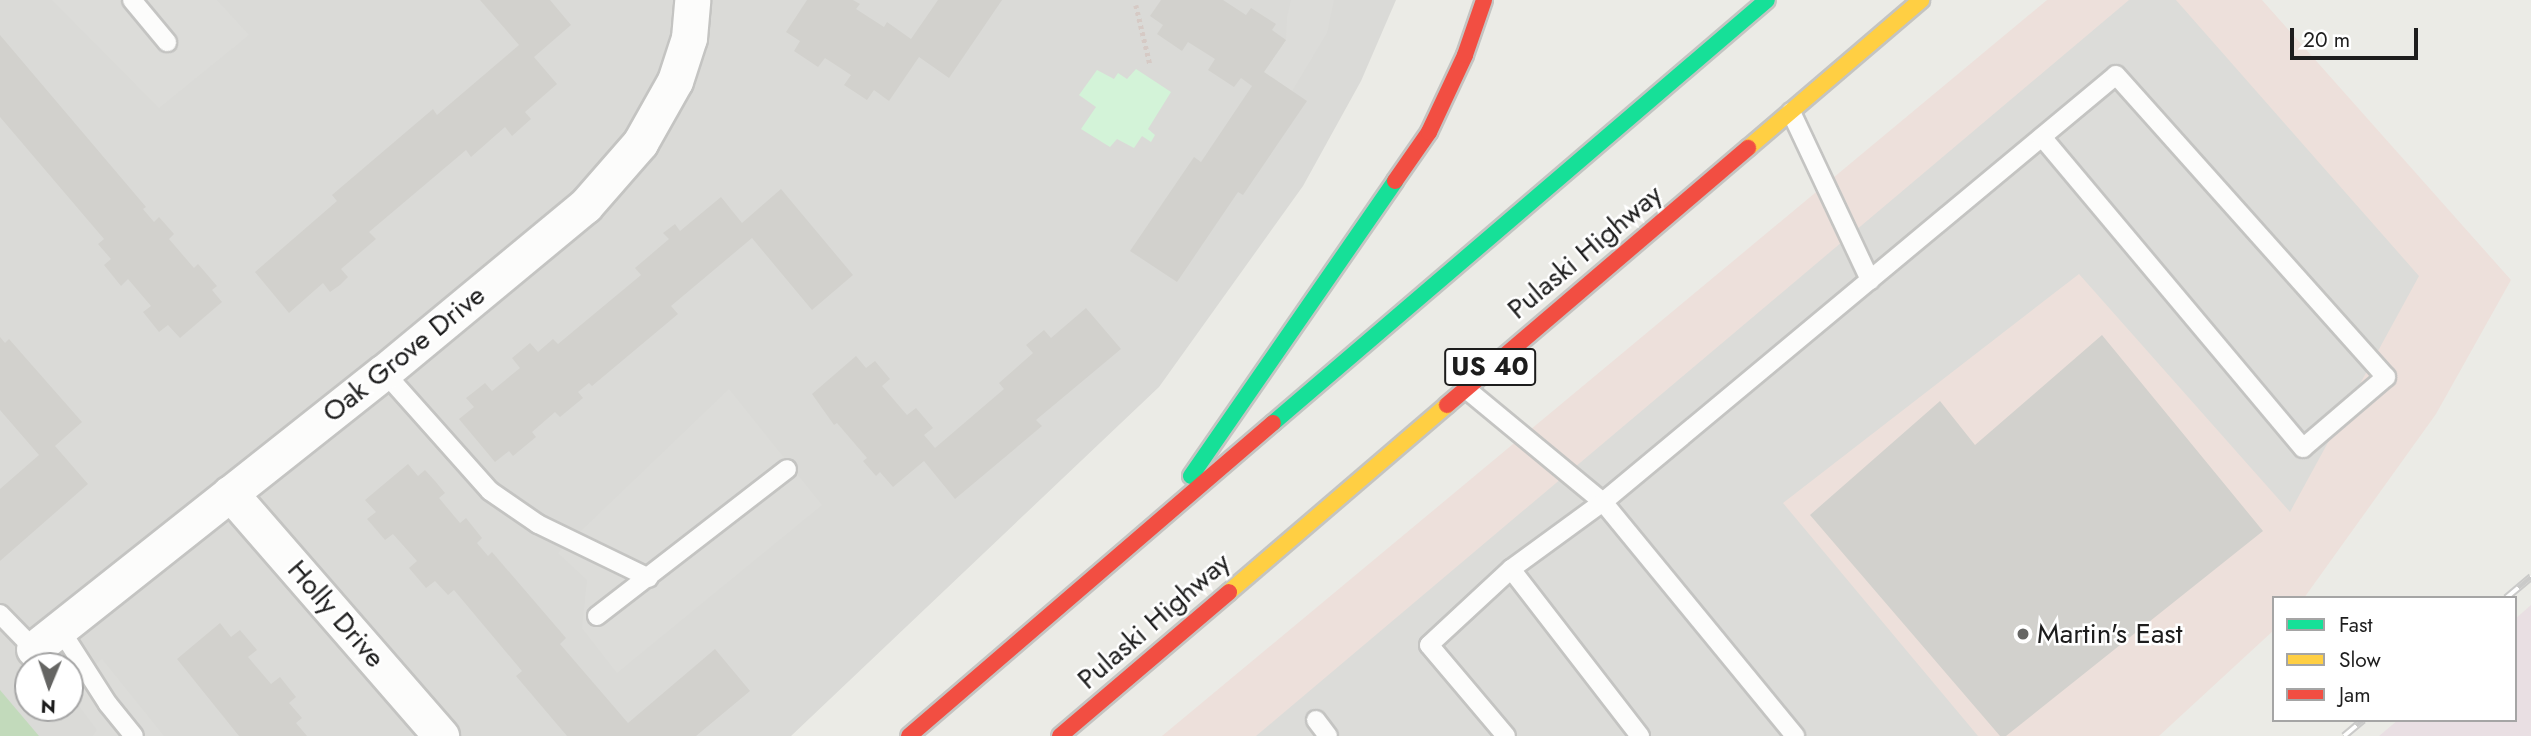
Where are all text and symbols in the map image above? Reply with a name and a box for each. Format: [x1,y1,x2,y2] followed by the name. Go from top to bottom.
[2293,14,2421,58] scale bar
[2303,25,2350,55] text: 20 m
[1501,178,1669,326] street label: Pulaski Highway
[316,278,492,430] street label: Oak Grove Drive
[1443,344,1537,390] road number: US 40
[1071,546,1237,696] street label: Pulaski Highway
[280,553,392,675] street label: Holly Drive
[2272,596,2517,722] legend
[2339,610,2372,640] text: Fast
[2037,617,2182,651] place label: Martin's East
[2015,626,2031,642] marker: Martin's East
[2339,645,2381,675] text: Slow
[14,652,84,722] north arrow
[2339,680,2371,710] text: Jam
[40,693,56,720] text: N

